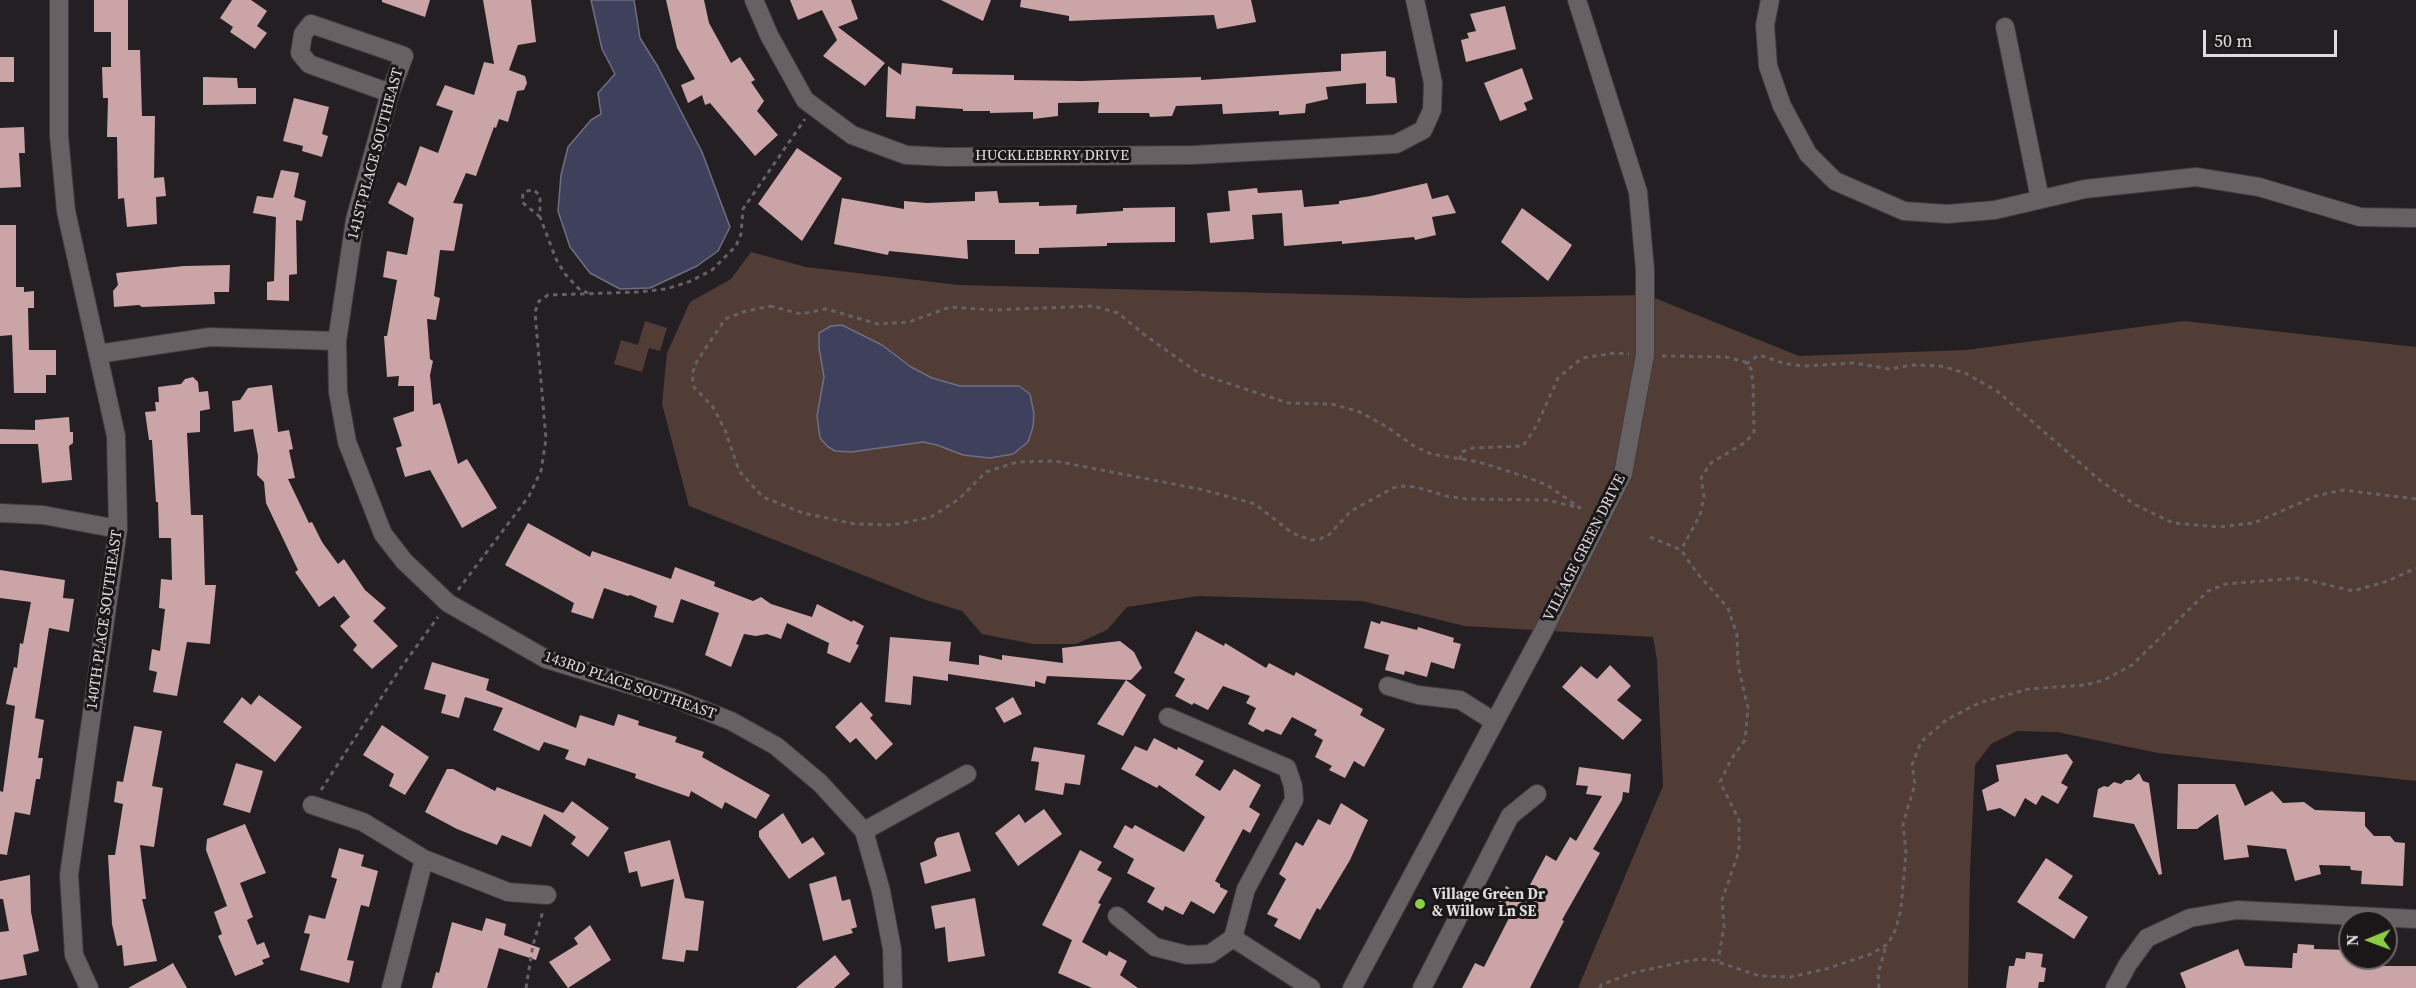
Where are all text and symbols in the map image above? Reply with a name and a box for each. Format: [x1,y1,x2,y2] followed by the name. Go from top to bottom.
[2206,18,2340,56] scale bar
[2214,28,2252,53] text: 50 m
[344,66,408,242] street label: 141ST PLACE SOUTHEAST
[975,147,1129,165] street label: HUCKLEBERRY DRIVE
[1540,472,1630,624] street label: VILLAGE GREEN DRIVE
[83,529,127,711] street label: 140TH PLACE SOUTHEAST
[542,648,718,724] street label: 143RD PLACE SOUTHEAST
[1432,886,1545,921] place label: Village Green Dr & Willow Ln SE
[1413,897,1427,911] marker: Village Green Dr & Willow Ln SE
[2338,910,2398,970] north arrow
[2341,934,2363,946] text: N

